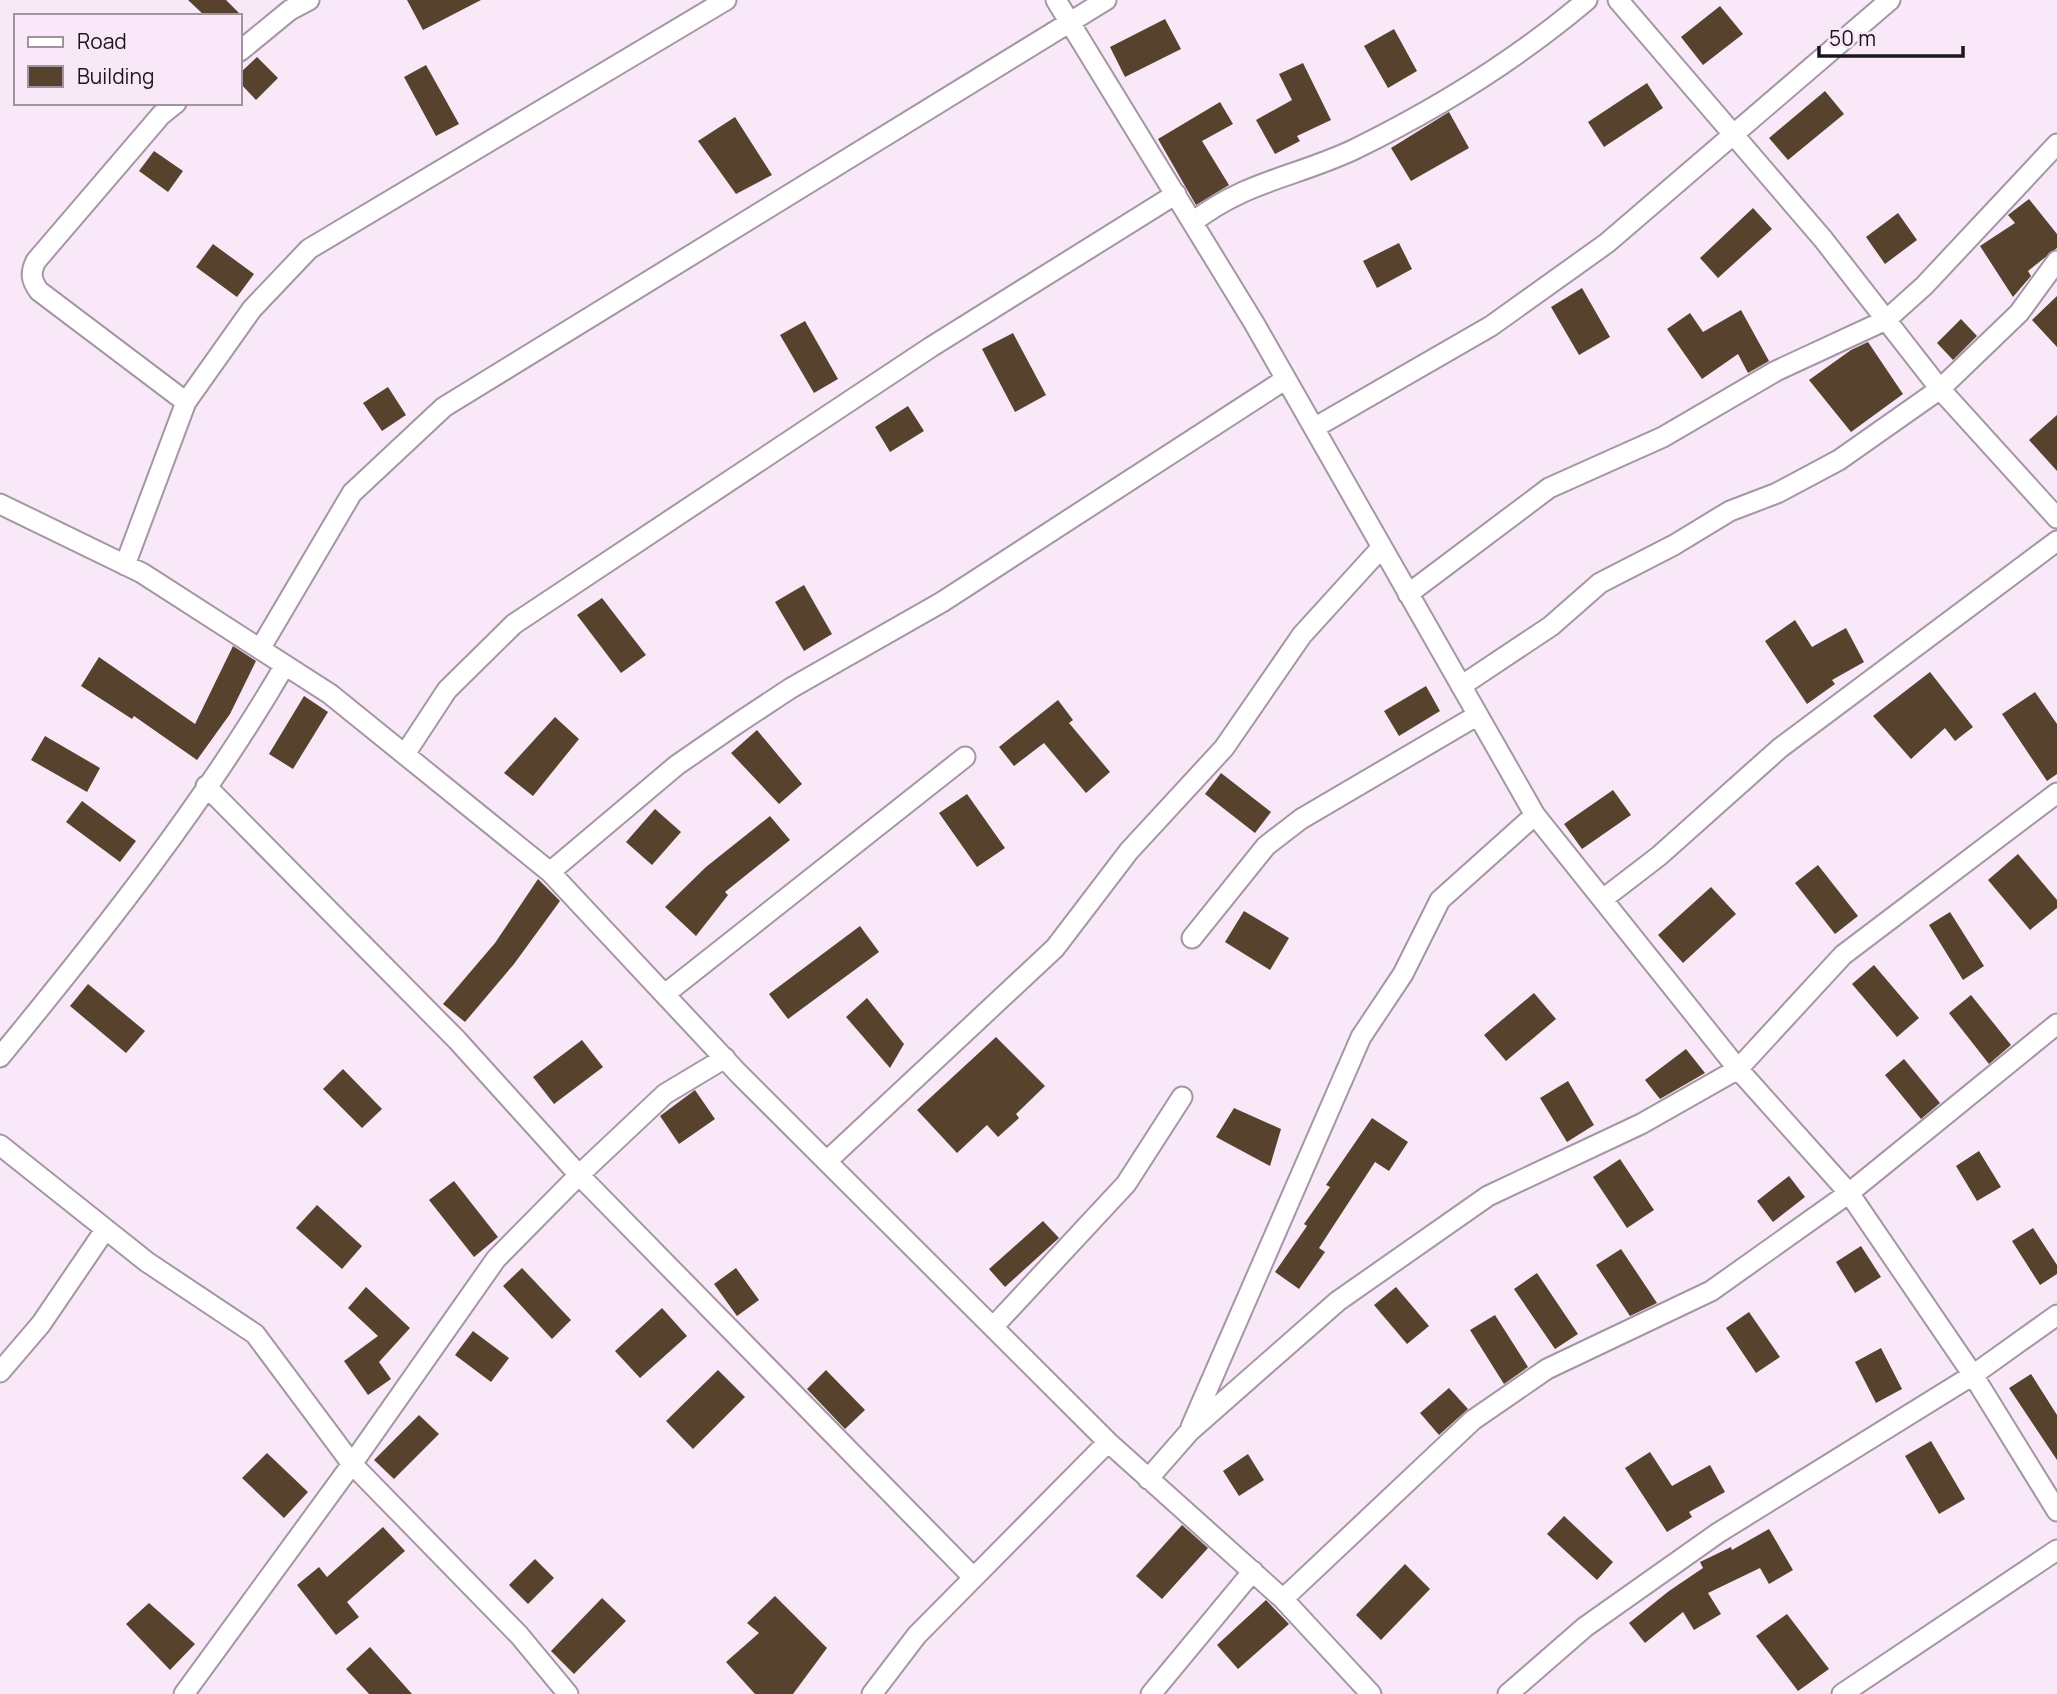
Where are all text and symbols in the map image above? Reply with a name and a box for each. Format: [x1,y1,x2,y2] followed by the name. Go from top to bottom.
[14,14,242,105] legend
[1819,14,1962,58] scale bar
[1829,24,1876,52] text: 50 m
[77,27,127,55] text: Road
[77,62,154,90] text: Building

